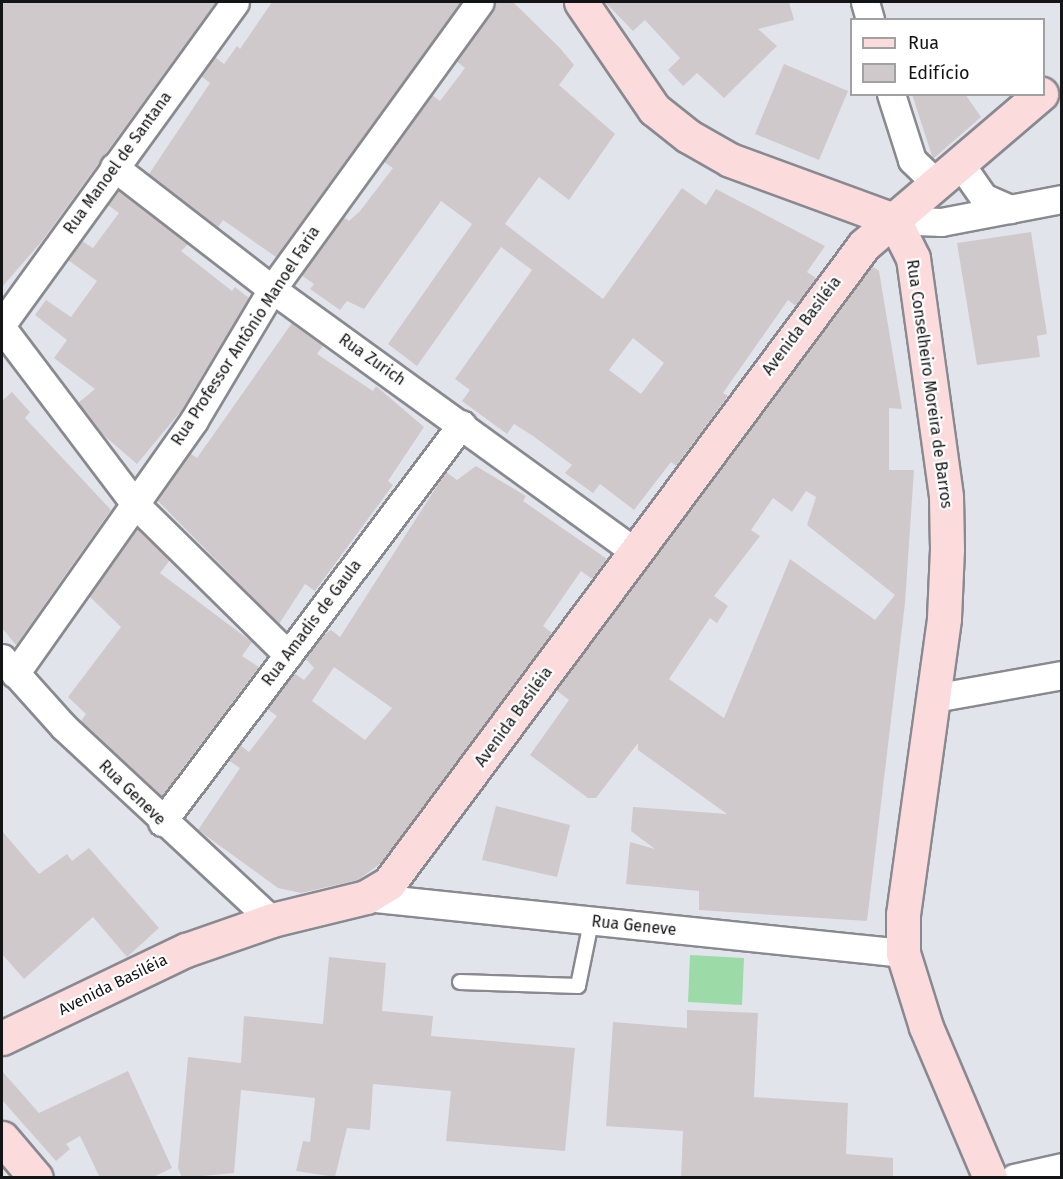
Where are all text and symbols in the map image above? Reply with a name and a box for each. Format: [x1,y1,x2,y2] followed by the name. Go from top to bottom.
[850,18,1045,96] legend
[908,32,939,54] text: Rua
[908,62,970,84] text: Edifício
[60,88,176,238] street label: Rua Manoel de Santana
[168,223,324,449] street label: Rua Professor Antônio Manoel Faria
[902,258,956,510] street label: Rua Conselheiro Moreira de Barros
[759,273,845,379] street label: Avenida Basiléia
[335,330,409,390] street label: Rua Zurich
[258,556,366,690] street label: Rua Amadis de Gaula
[471,663,557,771] street label: Avenida Basiléia
[95,756,169,830] street label: Rua Geneve
[591,912,677,940] street label: Rua Geneve
[55,950,171,1020] street label: Avenida Basiléia

